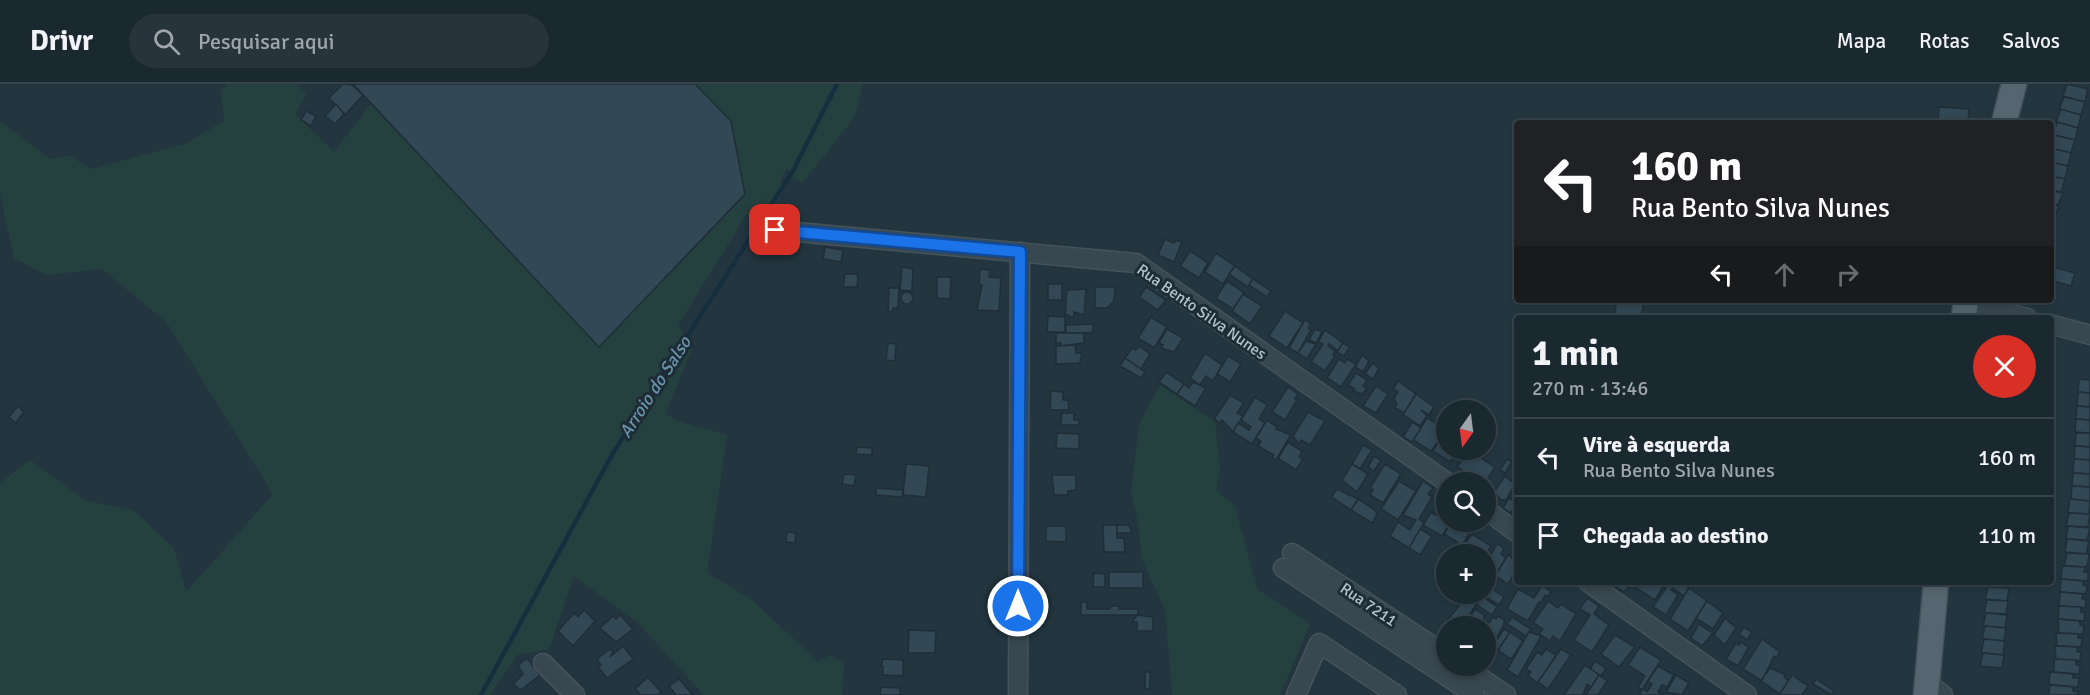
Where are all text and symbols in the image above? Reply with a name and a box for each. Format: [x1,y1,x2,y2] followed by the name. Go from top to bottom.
[129,14,549,68] search box
[30,24,93,58] text: Drivr
[150,25,183,58] icon: search
[198,28,335,55] text: Pesquisar aqui
[1837,28,1886,54] text: Mapa
[1919,28,1969,54] text: Rotas
[2002,28,2060,54] text: Salvos
[1631,141,1742,192] text: 160 m
[1532,144,1610,222] icon: left
[1631,192,1890,225] text: Rua Bento Silva Nunes
[749,204,800,255] pin
[758,213,791,246] icon: arrive
[1705,258,1738,291] icon: left
[1768,258,1801,291] icon: ahead
[1831,258,1864,291] icon: right
[1133,260,1270,364] street label: Rua Bento Silva Nunes
[614,331,697,442] water label: Arroio do Salso
[1532,331,1619,376] text: 1 min
[1973,335,2036,398] button: close
[1532,376,1648,401] text: 270 m · 13:46
[1436,400,1496,460] north arrow
[1436,400,1496,676] map controls
[1583,431,1730,458] text: Vire à esquerda
[1532,441,1565,474] icon: left
[1978,444,2036,471] text: 160 m
[1583,458,1775,483] text: Rua Bento Silva Nunes
[1436,472,1496,532] button: search
[1532,519,1565,552] icon: arrive
[1583,522,1769,549] text: Chegada ao destino
[1978,522,2036,549] text: 110 m
[1436,544,1496,604] button: +
[986,574,1050,638] position arrow
[1336,579,1401,631] street label: Rua 7211
[1436,616,1496,676] button: −

